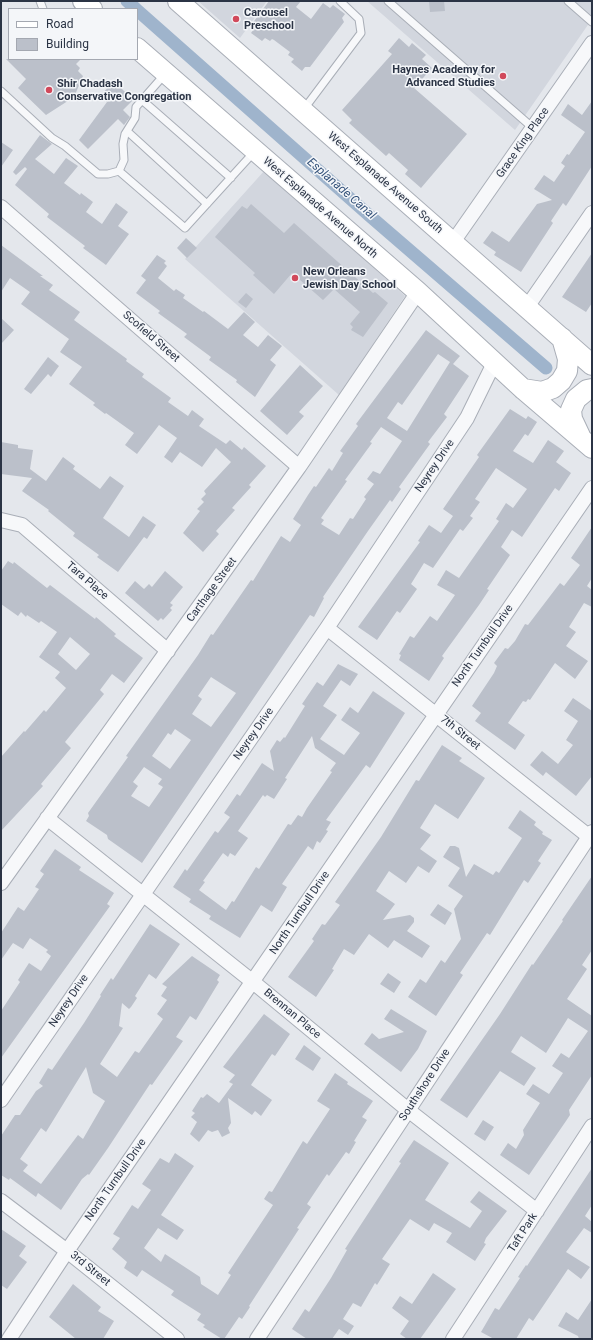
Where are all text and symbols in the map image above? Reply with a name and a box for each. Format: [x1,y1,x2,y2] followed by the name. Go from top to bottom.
[244,6,294,32] place label: Carousel Preschool
[8,8,138,60] legend
[231,14,241,24] marker: Carousel Preschool
[46,17,74,31] text: Road
[46,37,89,51] text: Building
[392,63,495,89] place label: Haynes Academy for Advanced Studies
[498,71,508,81] marker: Haynes Academy for Advanced Studies
[57,77,191,103] place label: Shir Chadash Conservative Congregation
[44,85,54,95] marker: Shir Chadash Conservative Congregation
[494,105,552,181] street label: Grace King Place
[325,129,445,237] street label: West Esplanade Avenue South
[260,155,380,261] street label: West Esplanade Avenue North
[304,155,378,223] water label: Esplanade Canal
[303,265,396,291] place label: New Orleans Jewish Day School
[290,273,300,283] marker: New Orleans Jewish Day School
[120,309,182,365] street label: Scofield Street
[413,437,457,495] street label: Neyrey Drive
[184,555,240,625] street label: Carthage Street
[63,559,111,603] street label: Tara Place
[450,602,516,690] street label: North Turnbull Drive
[231,705,277,763] street label: Neyrey Drive
[437,713,483,753] street label: 7th Street
[267,869,333,957] street label: North Turnbull Drive
[47,972,91,1030] street label: Neyrey Drive
[261,986,323,1042] street label: Brennan Place
[397,1046,453,1124] street label: Southshore Drive
[83,1136,149,1224] street label: North Turnbull Drive
[505,1211,541,1255] street label: Taft Park
[67,1249,113,1289] street label: 3rd Street

